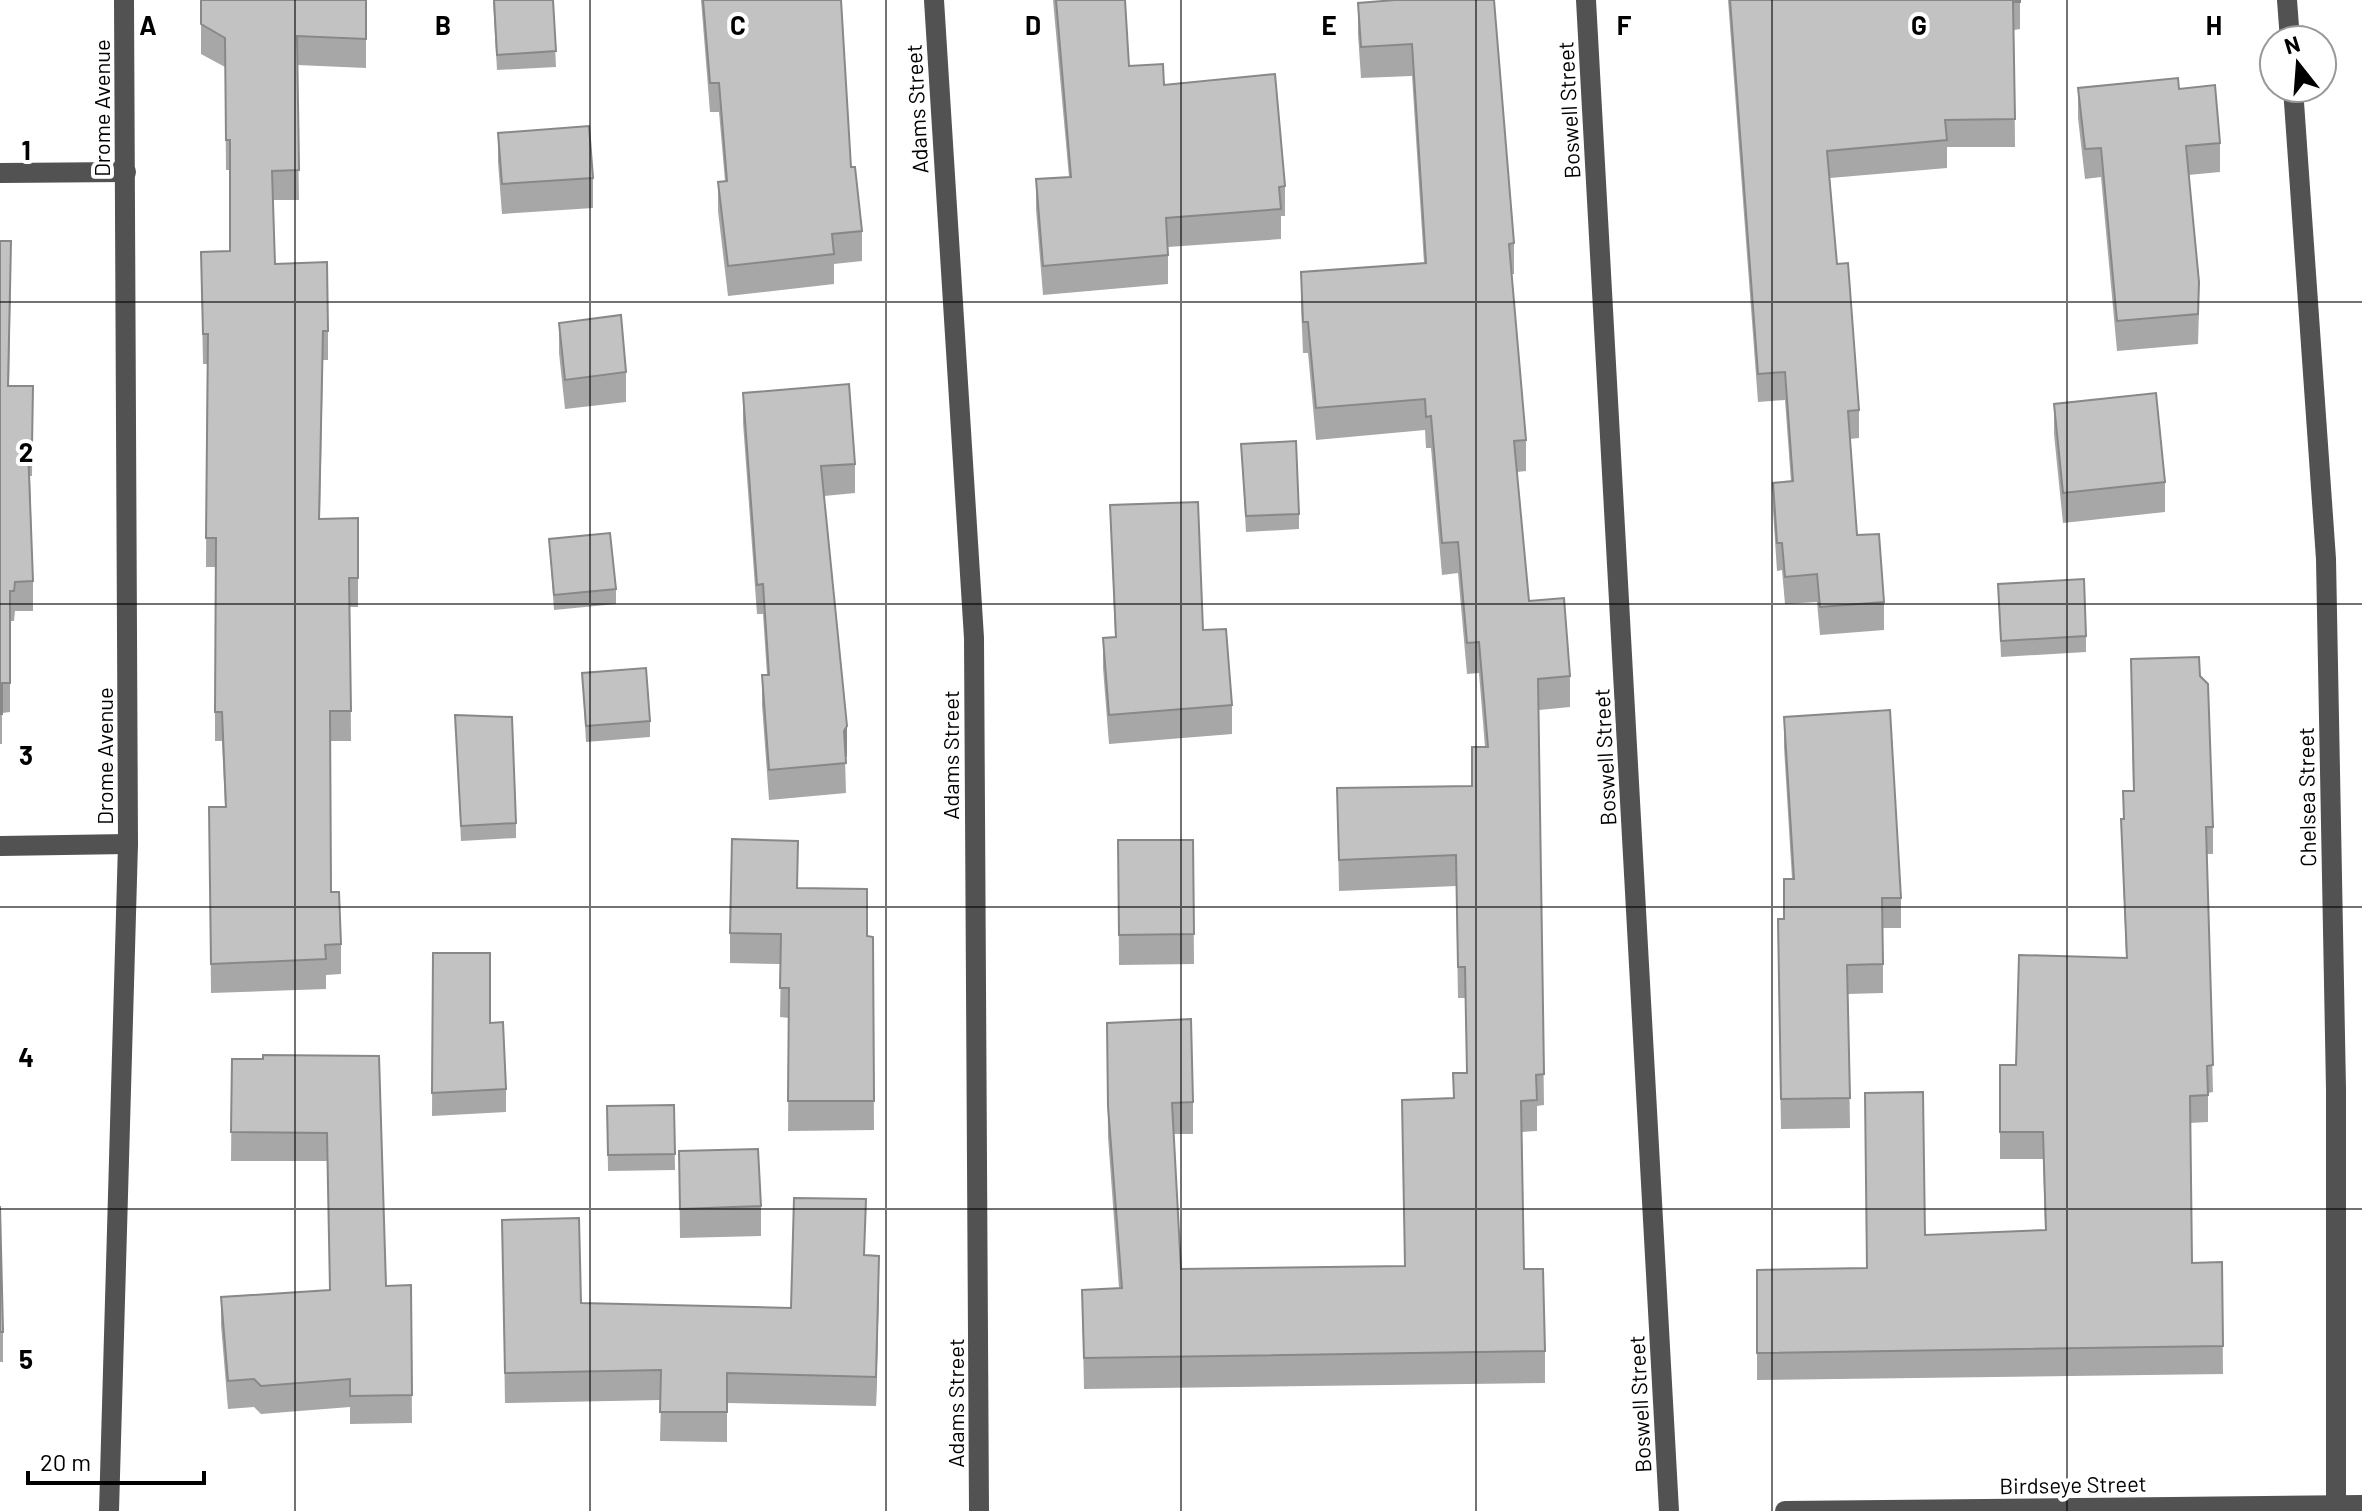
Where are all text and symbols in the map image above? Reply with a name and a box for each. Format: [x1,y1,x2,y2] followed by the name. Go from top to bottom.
[139,9,157,40] text: A
[435,9,451,40] text: B
[730,9,746,40] text: C
[1025,9,1041,40] text: D
[1321,9,1337,40] text: E
[1617,9,1632,40] text: F
[1911,9,1927,40] text: G
[2206,9,2222,40] text: H
[2258,24,2338,104] north arrow
[2281,29,2303,58] text: N
[88,39,114,177] street label: Drome Avenue
[1551,41,1585,179] street label: Boswell Street
[900,44,932,174] street label: Adams Street
[21,134,31,165] text: 1
[19,436,33,467] text: 2
[91,687,117,825] street label: Drome Avenue
[1587,688,1621,826] street label: Boswell Street
[937,690,963,820] street label: Adams Street
[2292,727,2320,867] street label: Chelsea Street
[19,739,33,770] text: 3
[18,1041,34,1072] text: 4
[1622,1335,1656,1473] street label: Boswell Street
[942,1338,968,1468] street label: Adams Street
[19,1343,33,1374] text: 5
[28,1435,204,1485] scale bar
[40,1447,91,1476] text: 20 m
[1999,1470,2147,1498] street label: Birdseye Street

